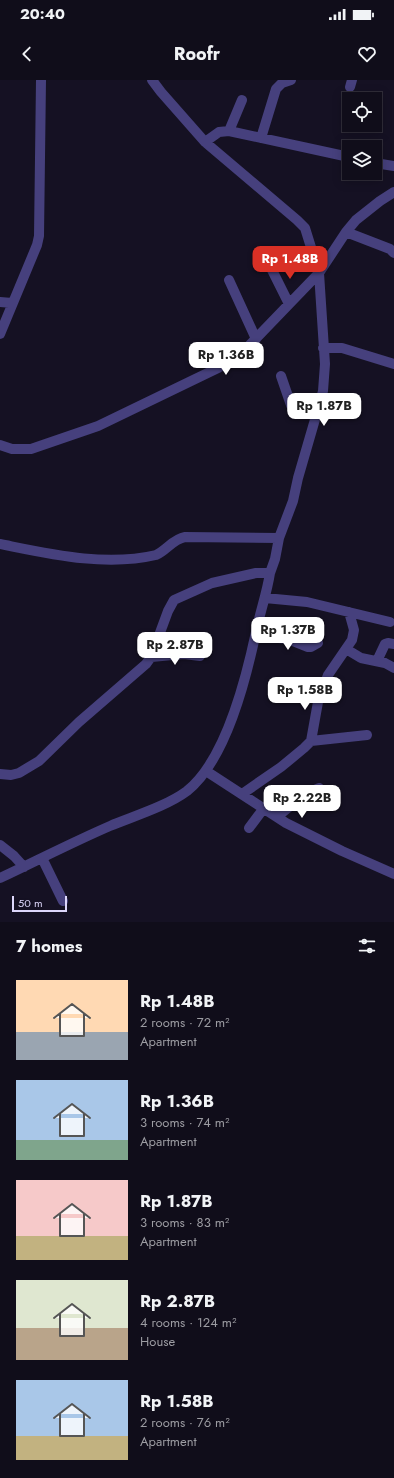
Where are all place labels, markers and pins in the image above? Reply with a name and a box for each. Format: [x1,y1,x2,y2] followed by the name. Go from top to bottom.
[249,246,331,280] pin: Rp 1.48B
[185,342,267,376] pin: Rp 1.36B
[283,393,365,427] pin: Rp 1.87B
[247,617,329,651] pin: Rp 1.37B
[134,632,216,666] pin: Rp 2.87B
[264,677,346,711] pin: Rp 1.58B
[261,785,343,819] pin: Rp 2.22B

